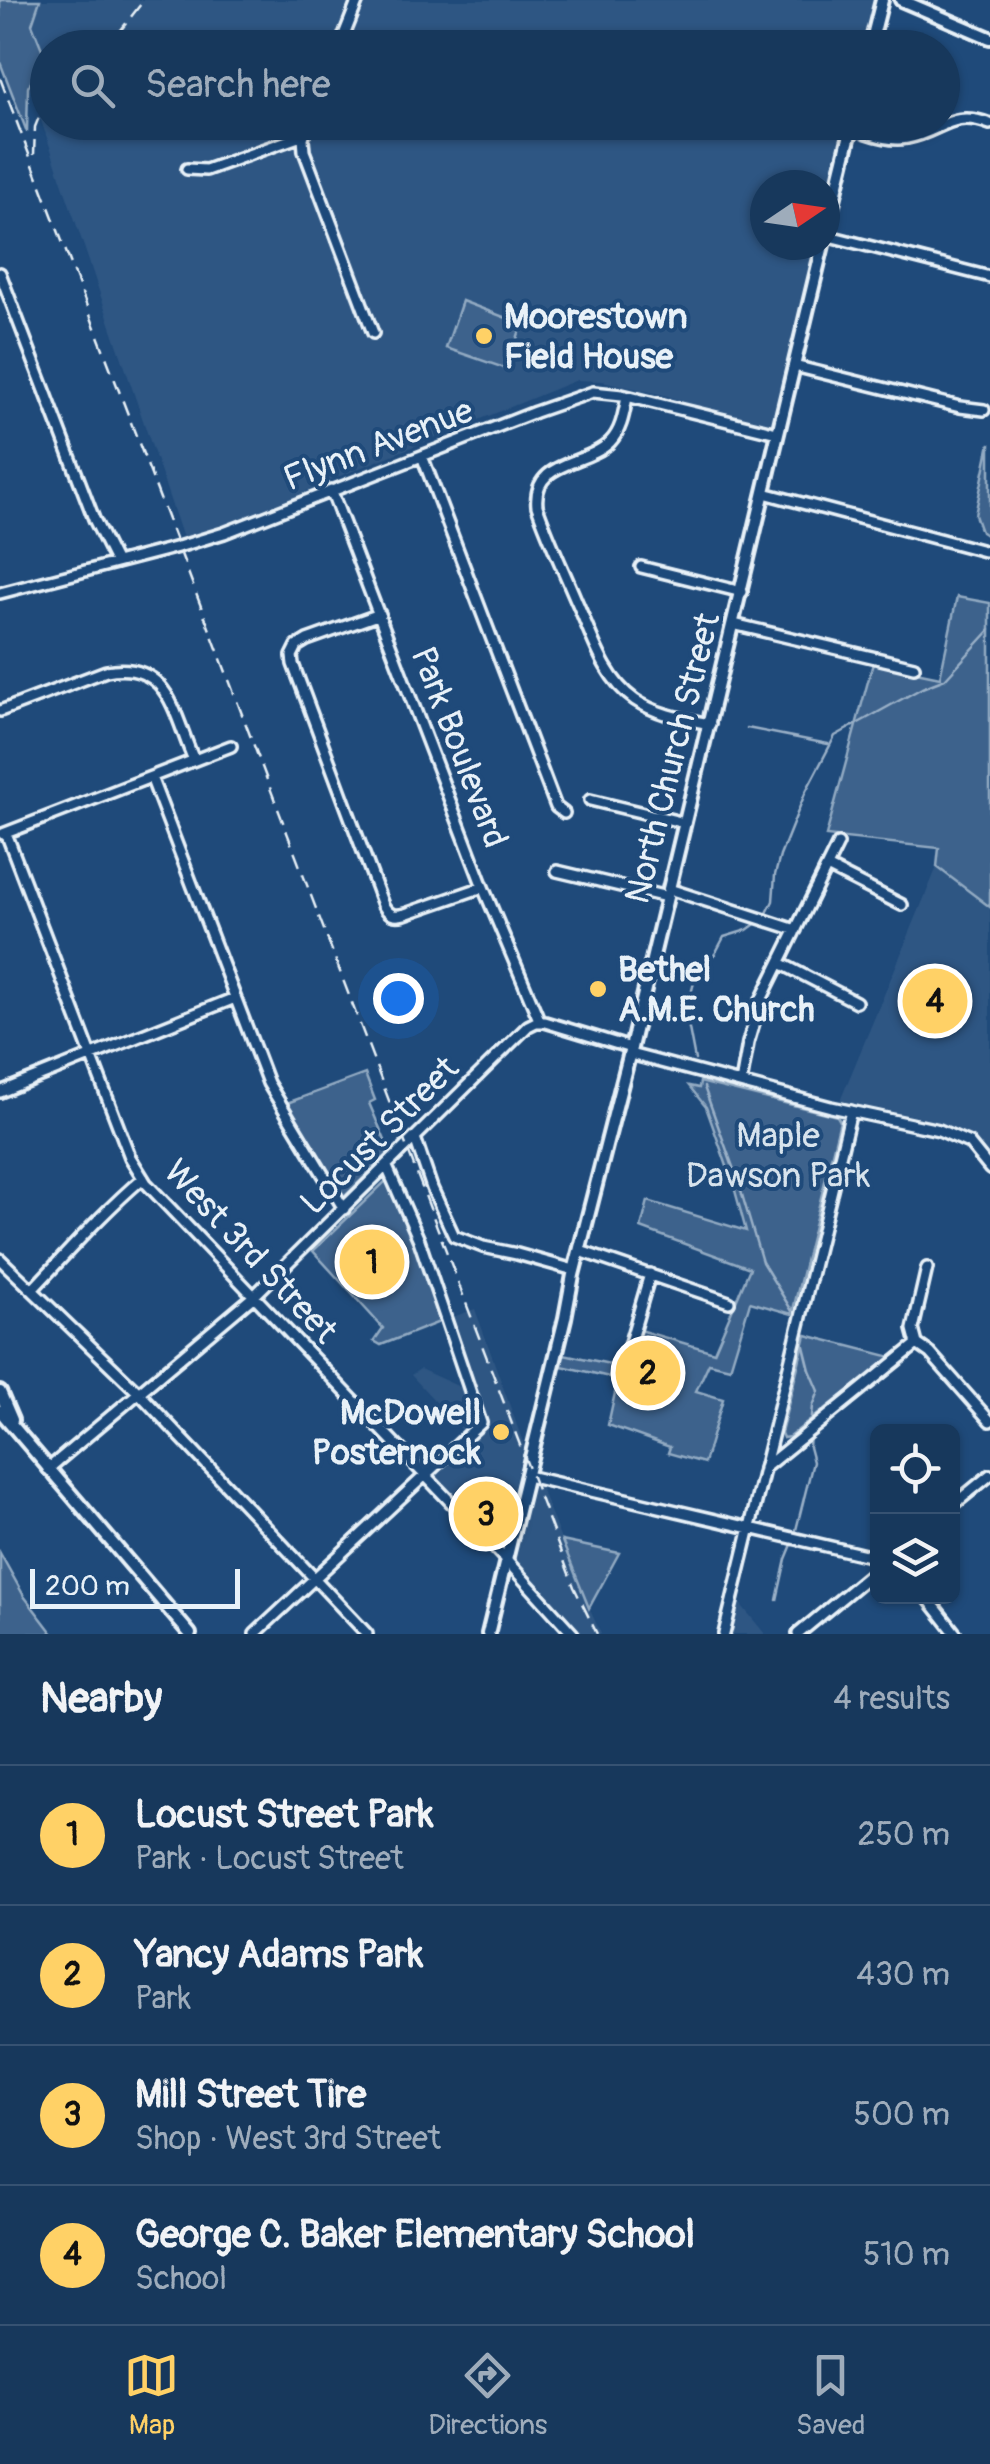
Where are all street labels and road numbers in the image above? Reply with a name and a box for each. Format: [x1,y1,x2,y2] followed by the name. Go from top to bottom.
[278,389,479,501] street label: Flynn Avenue
[616,608,731,908] street label: North Church Street
[401,641,518,854] street label: Park Boulevard
[291,1047,469,1224] street label: Locust Street
[154,1151,347,1353] street label: West 3rd Street

